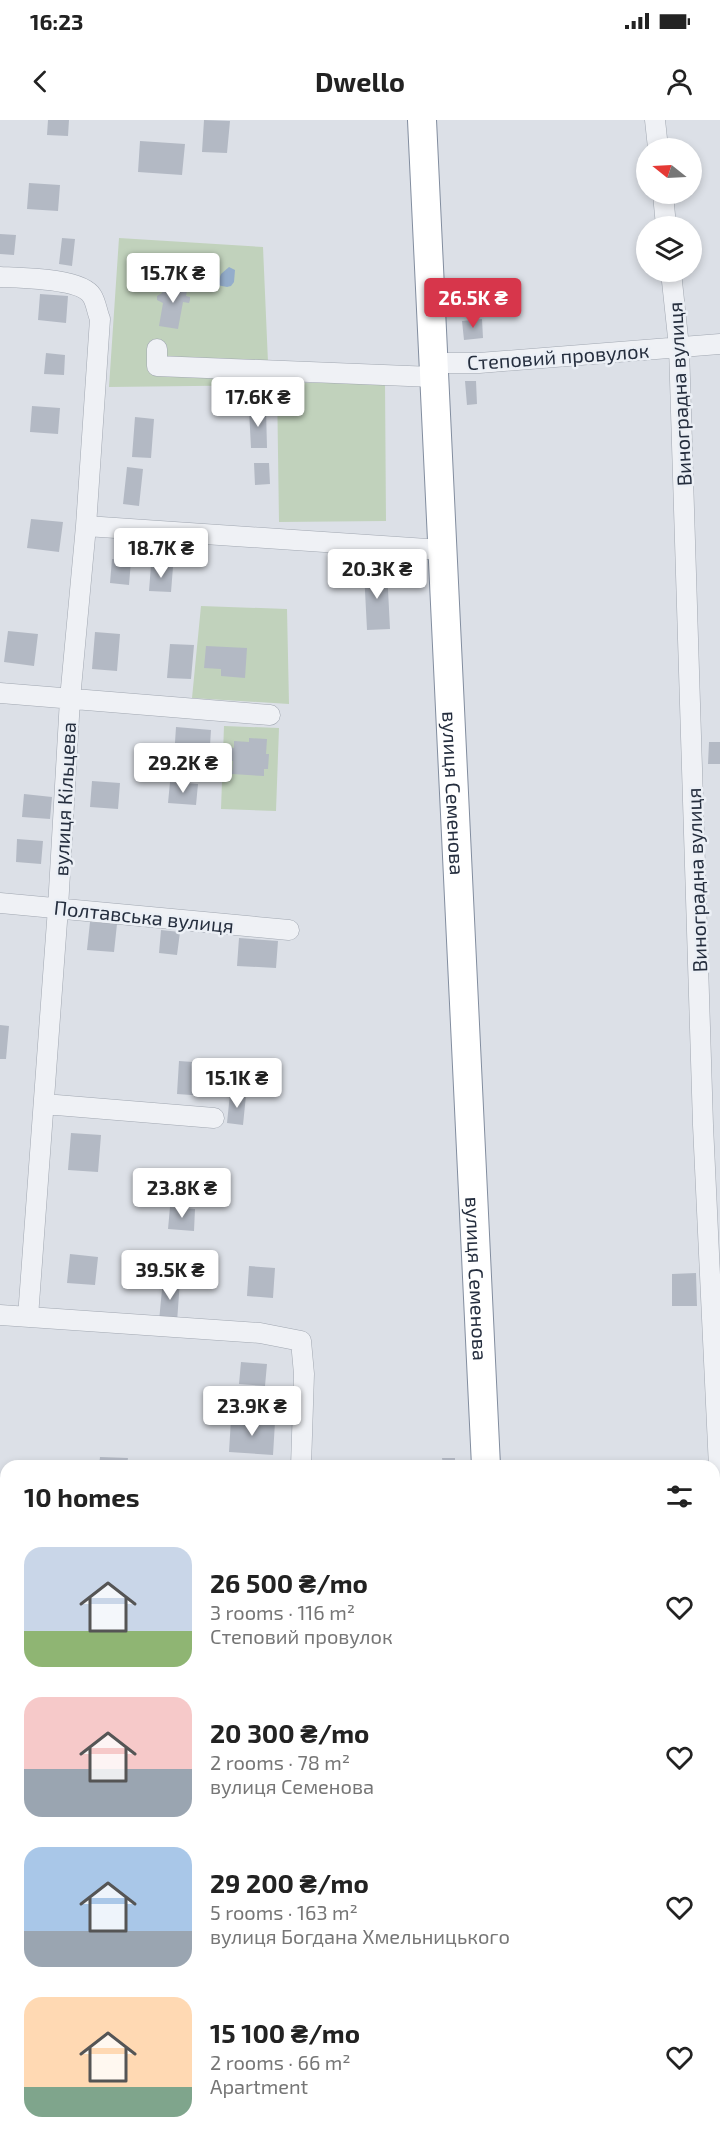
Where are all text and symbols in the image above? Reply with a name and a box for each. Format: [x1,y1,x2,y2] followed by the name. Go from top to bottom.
[30,8,83,34] text: 16:23
[24,65,57,98] icon: back
[315,65,405,97] text: Dwello
[663,65,696,98] icon: person
[636,138,702,204] north arrow
[636,138,702,282] map controls
[636,216,702,282] button: layers
[118,253,228,304] pin: 15.7K ₴
[141,260,205,284] text: 15.7K ₴
[418,278,528,329] pin: 26.5K ₴
[438,285,508,309] text: 26.5K ₴
[662,301,697,487] street label: Виноградна вулиця
[466,338,650,375] street label: Степовий провулок
[203,377,313,428] pin: 17.6K ₴
[225,384,291,408] text: 17.6K ₴
[106,528,216,579] pin: 18.7K ₴
[128,535,194,559] text: 18.7K ₴
[322,549,432,600] pin: 20.3K ₴
[342,556,412,580] text: 20.3K ₴
[438,711,470,876] street label: вулиця Семенова
[48,721,81,877] street label: вулиця Кільцева
[128,743,238,794] pin: 29.2K ₴
[148,750,218,774] text: 29.2K ₴
[681,787,712,973] street label: Виноградна вулиця
[53,895,235,938] street label: Полтавська вулиця
[182,1058,292,1109] pin: 15.1K ₴
[206,1065,268,1089] text: 15.1K ₴
[127,1168,237,1219] pin: 23.8K ₴
[147,1175,217,1199] text: 23.8K ₴
[461,1196,493,1361] street label: вулиця Семенова
[115,1250,225,1301] pin: 39.5K ₴
[135,1257,205,1281] text: 39.5K ₴
[197,1386,307,1437] pin: 23.9K ₴
[217,1393,287,1417] text: 23.9K ₴
[663,1480,696,1513] icon: filters
[24,1481,140,1512] text: 10 homes
[210,1567,368,1598] text: 26 500 ₴/mo
[72,1571,144,1643] icon: home
[663,1591,696,1624] icon: heart
[210,1600,355,1624] text: 3 rooms · 116 m²
[210,1624,393,1648] text: Степовий провулок
[210,1717,369,1748] text: 20 300 ₴/mo
[72,1721,144,1793] icon: home
[663,1741,696,1774] icon: heart
[210,1750,350,1774] text: 2 rooms · 78 m²
[210,1774,374,1798] text: вулиця Семенова
[210,1867,369,1898] text: 29 200 ₴/mo
[72,1871,144,1943] icon: home
[663,1891,696,1924] icon: heart
[210,1900,358,1924] text: 5 rooms · 163 m²
[210,1924,510,1948] text: вулиця Богдана Хмельницького
[210,2017,360,2048] text: 15 100 ₴/mo
[72,2021,144,2093] icon: home
[663,2041,696,2074] icon: heart
[210,2050,351,2074] text: 2 rooms · 66 m²
[210,2074,308,2098] text: Apartment

